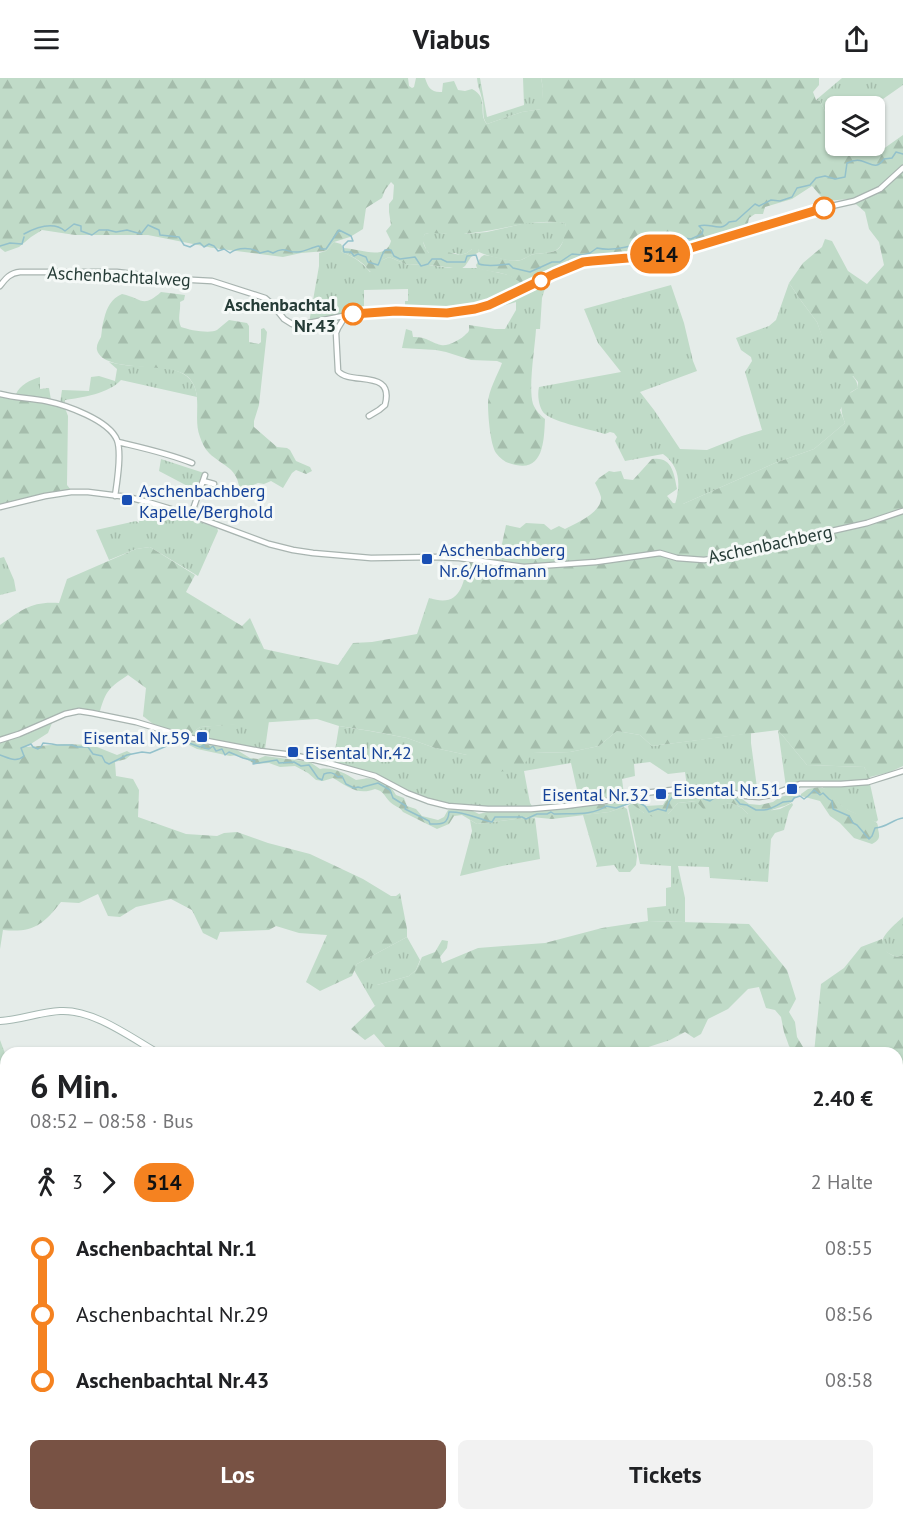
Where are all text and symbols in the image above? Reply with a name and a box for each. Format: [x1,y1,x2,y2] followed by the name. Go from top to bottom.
[413,22,490,56] text: Viabus
[30,23,63,56] icon: menu
[840,23,873,56] icon: share
[825,96,885,156] map controls
[825,96,885,156] button: layers
[813,197,835,219] unlabelled marker
[626,234,694,273] line badge: 514
[642,241,678,268] text: 514
[47,261,191,291] street label: Aschenbachtalweg
[532,272,550,290] unlabelled marker
[224,293,337,337] place label: Aschenbachtal Nr.43
[342,303,364,325] marker: Aschenbachtal Nr.43
[139,479,273,523] place label: Aschenbachberg Kapelle/Berghold
[120,493,134,507] marker: Aschenbachberg Kapelle/Berghold
[706,520,834,568] street label: Aschenbachberg
[439,538,565,582] place label: Aschenbachberg Nr.6/Hofmann
[420,552,434,566] marker: Aschenbachberg Nr.6/Hofmann
[83,726,190,749] place label: Eisental Nr.59
[195,730,209,744] marker: Eisental Nr.59
[305,741,412,764] place label: Eisental Nr.42
[286,745,300,759] marker: Eisental Nr.42
[673,778,780,801] place label: Eisental Nr.51
[785,782,799,796] marker: Eisental Nr.51
[542,783,649,806] place label: Eisental Nr.32
[654,787,668,801] marker: Eisental Nr.32
[30,1064,118,1107] text: 6 Min.
[812,1084,873,1112] text: 2.40 €
[30,1108,194,1134] text: 08:52 – 08:58 · Bus
[30,1166,63,1199] icon: walk
[92,1166,125,1199] icon: forward
[72,1169,83,1195] text: 3
[146,1169,182,1196] text: 514
[811,1169,873,1195] text: 2 Halte
[76,1234,257,1262] text: Aschenbachtal Nr.1
[825,1235,873,1261] text: 08:55
[76,1300,268,1328] text: Aschenbachtal Nr.29
[825,1301,873,1327] text: 08:56
[76,1366,269,1394] text: Aschenbachtal Nr.43
[825,1367,873,1393] text: 08:58
[30,1440,446,1509] button: Los
[458,1440,873,1509] button: Tickets

